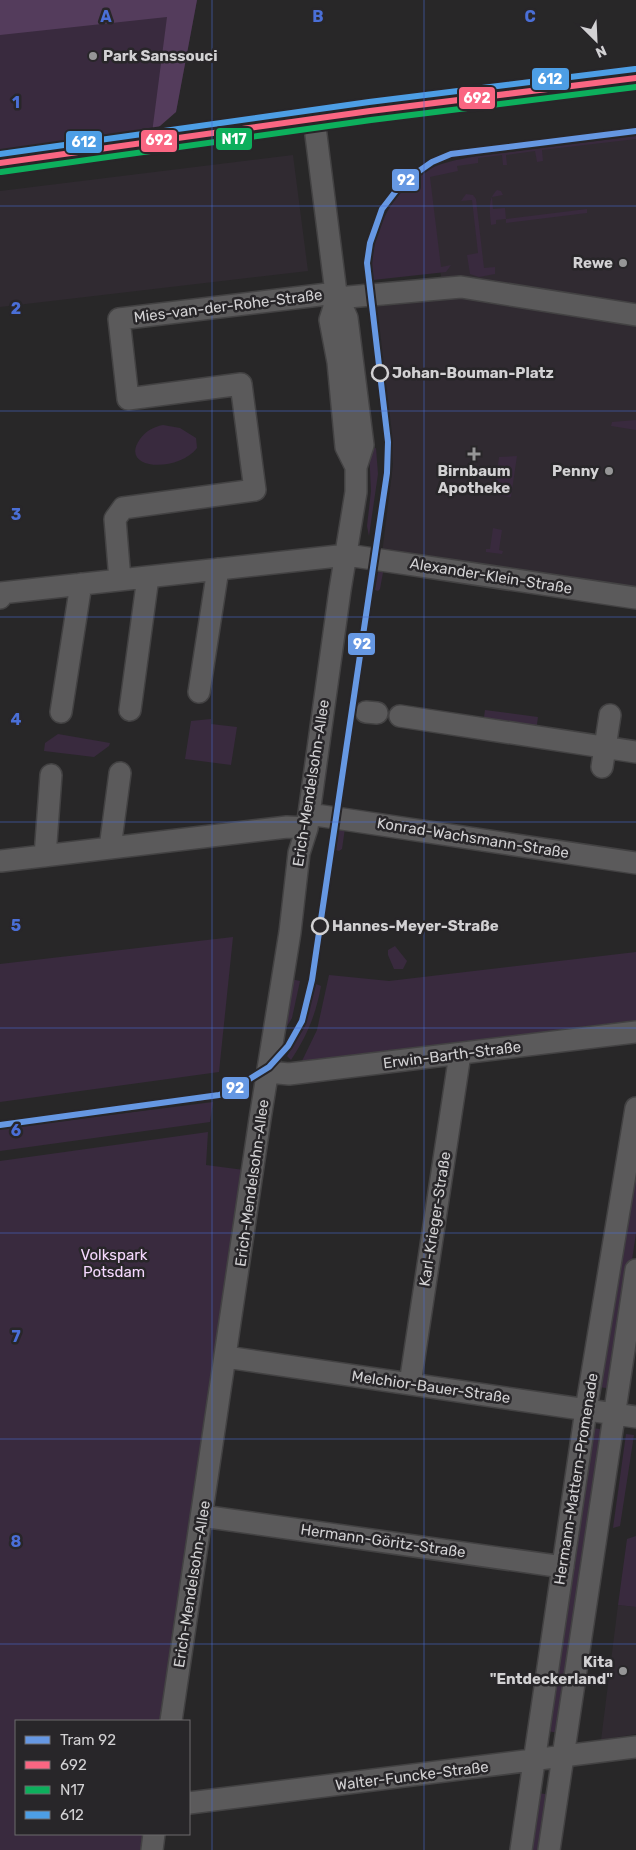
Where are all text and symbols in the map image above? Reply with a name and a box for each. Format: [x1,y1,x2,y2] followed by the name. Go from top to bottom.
[100,7,112,26] text: A
[312,7,324,26] text: B
[524,7,536,26] text: C
[571,15,621,65] north arrow
[593,42,609,61] text: N
[103,47,217,65] place label: Park Sanssouci
[87,50,99,62] marker: Park Sanssouci
[531,67,570,91] line badge: 612
[538,71,562,88] text: 612
[458,86,496,110] line badge: 692
[463,90,491,107] text: 692
[12,93,20,112] text: 1
[215,127,253,151] line badge: N17
[140,129,178,153] line badge: 692
[65,130,103,154] line badge: 612
[221,131,247,148] text: N17
[145,132,173,149] text: 692
[72,134,96,151] text: 612
[391,168,420,192] line badge: 92
[397,172,415,189] text: 92
[573,254,613,272] place label: Rewe
[617,257,629,269] marker: Rewe
[133,286,323,326] street label: Mies-van-der-Rohe-Straße
[11,299,21,318] text: 2
[371,364,389,382] marker: Johan-Bouman-Platz
[392,364,554,382] place label: Johan-Bouman-Platz
[468,448,480,460] marker: Birnbaum Apotheke
[438,462,510,497] place label: Birnbaum Apotheke
[552,462,599,480] place label: Penny
[603,465,615,477] marker: Penny
[11,505,21,524] text: 3
[409,554,573,598] street label: Alexander-Klein-Straße
[347,632,376,656] line badge: 92
[353,636,371,653] text: 92
[289,698,333,868] street label: Erich-Mendelsohn-Allee
[11,710,22,729] text: 4
[376,814,570,862] street label: Konrad-Wachsmann-Straße
[11,916,21,935] text: 5
[311,917,329,935] marker: Hannes-Meyer-Straße
[332,917,499,935] place label: Hannes-Meyer-Straße
[382,1038,522,1072] street label: Erwin-Barth-Straße
[221,1076,250,1100] line badge: 92
[226,1080,244,1097] text: 92
[231,1098,273,1268] street label: Erich-Mendelsohn-Allee
[11,1121,21,1140] text: 6
[415,1150,455,1288] street label: Karl-Krieger-Straße
[80,1246,148,1281] park label: Volkspark Potsdam
[11,1327,21,1346] text: 7
[351,1367,511,1407] street label: Melchior-Bauer-Straße
[550,1372,602,1586] street label: Hermann-Mattern-Promenade
[170,1499,214,1669] street label: Erich-Mendelsohn-Allee
[299,1521,467,1561] street label: Hermann-Göritz-Straße
[11,1532,22,1551] text: 8
[490,1653,613,1688] place label: Kita "Entdeckerland"
[617,1665,629,1677] marker: Kita "Entdeckerland"
[15,1720,190,1835] legend
[60,1731,116,1749] text: Tram 92
[60,1756,87,1774] text: 692
[334,1758,490,1794] street label: Walter-Funcke-Straße
[60,1781,85,1799] text: N17
[60,1806,84,1824] text: 612

